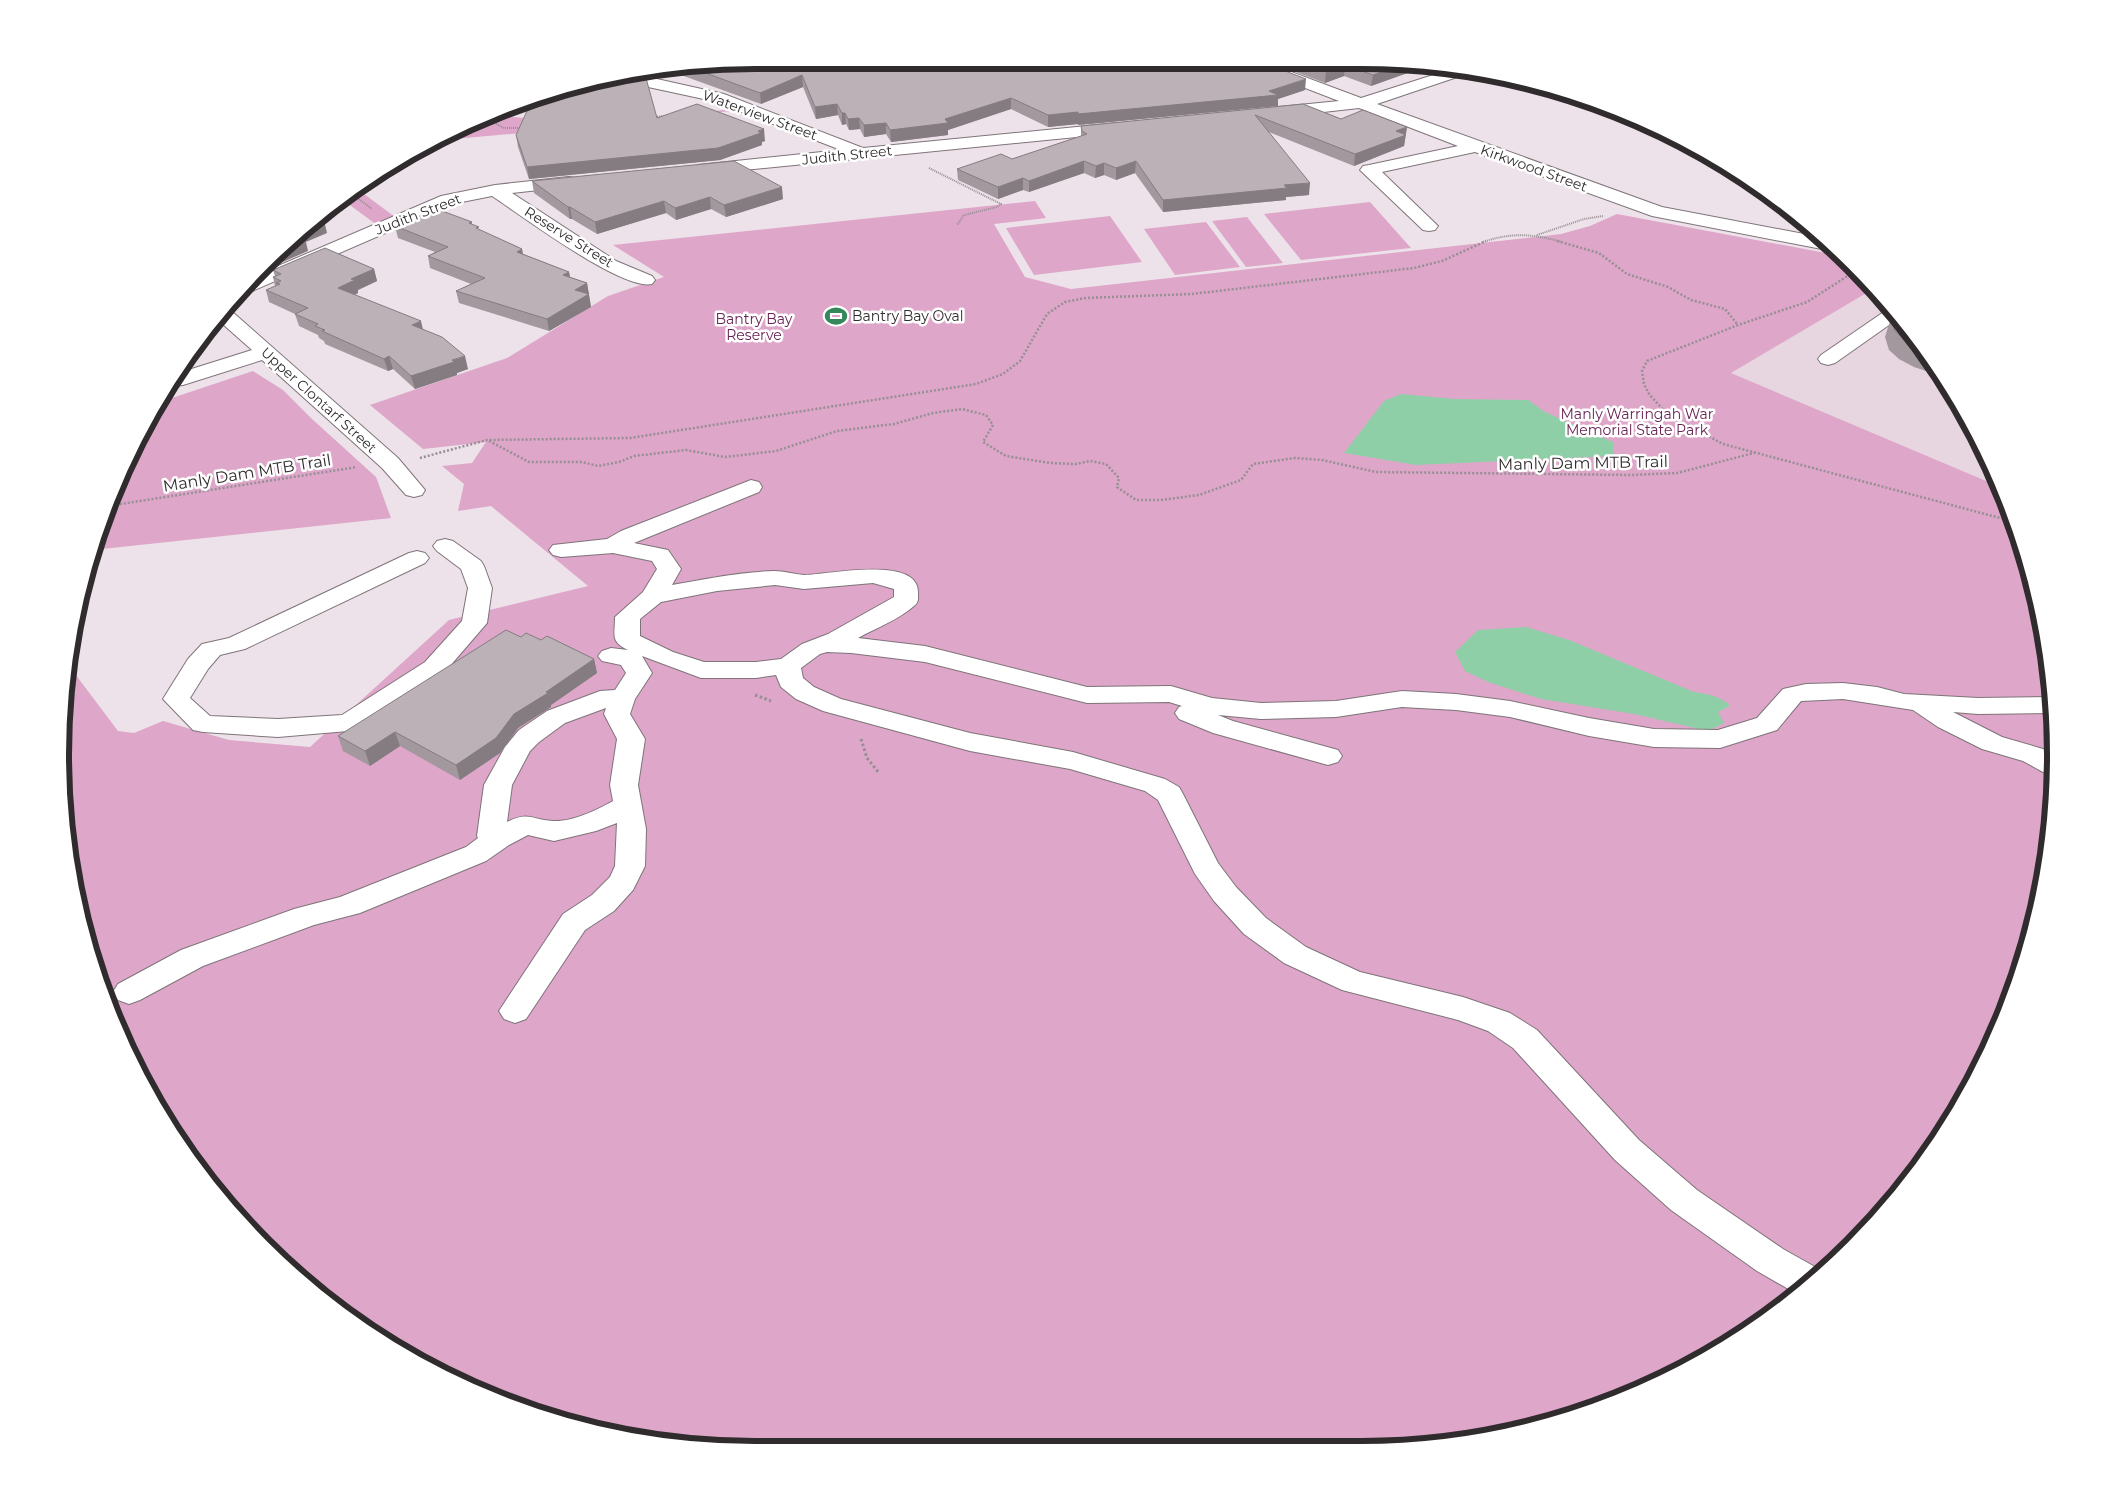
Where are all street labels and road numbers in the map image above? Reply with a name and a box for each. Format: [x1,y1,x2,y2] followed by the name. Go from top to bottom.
[700,86,820,144] street label: Waterview Street
[1478,140,1590,196] street label: Kirkwood Street
[800,141,893,169] street label: Judith Street
[372,189,464,239] street label: Judith Street
[521,202,617,272] street label: Reserve Street
[257,343,381,457] street label: Upper Clontarf Street
[162,450,332,496] street label: Manly Dam MTB Trail
[1498,452,1668,474] street label: Manly Dam MTB Trail

